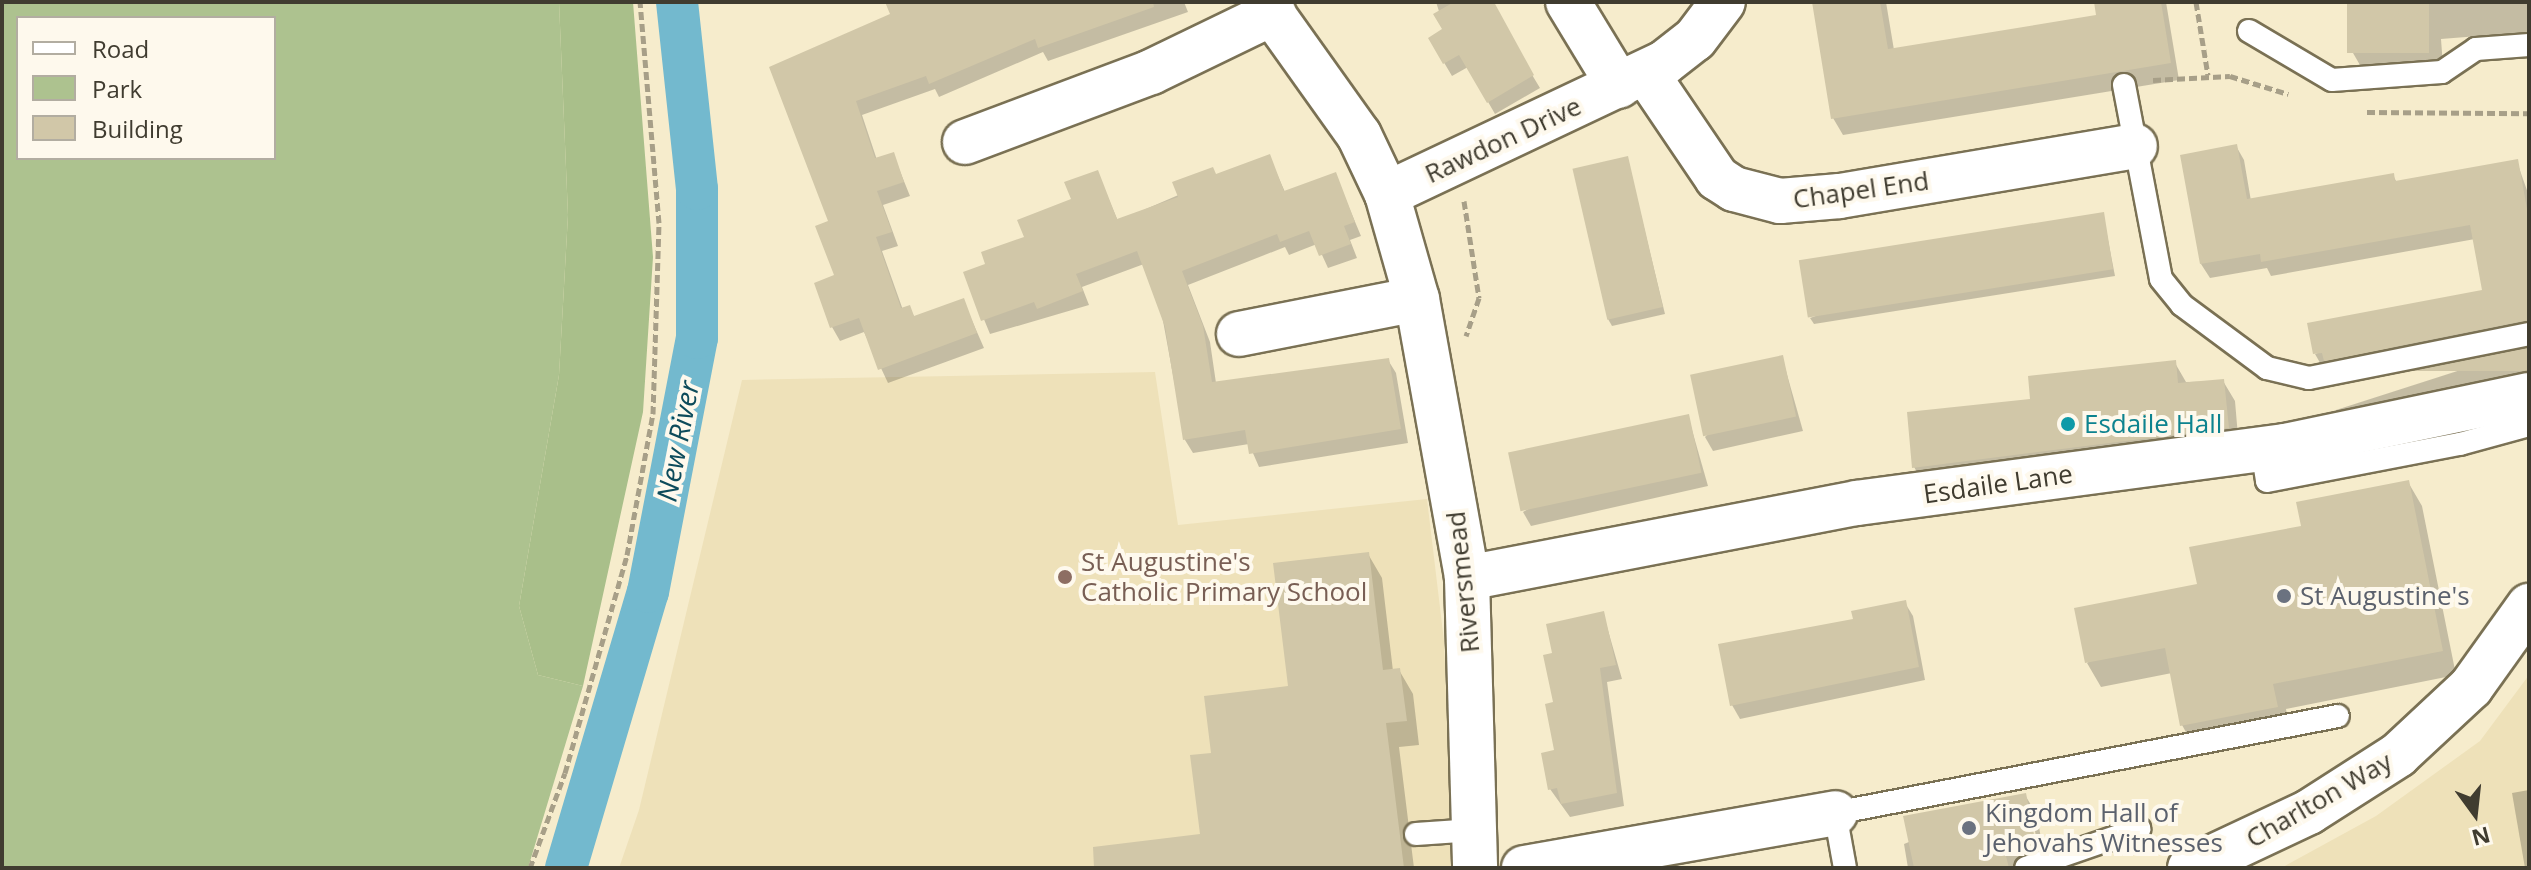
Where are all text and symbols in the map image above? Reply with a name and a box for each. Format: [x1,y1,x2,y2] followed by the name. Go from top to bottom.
[16,16,276,160] legend
[92,32,149,65] text: Road
[92,72,142,105] text: Park
[1420,90,1586,190] street label: Rawdon Drive
[92,112,183,145] text: Building
[1791,165,1931,215] street label: Chapel End
[649,378,705,504] water label: New River
[2084,408,2222,440] place label: Esdaile Hall
[2059,415,2077,433] marker: Esdaile Hall
[1921,458,2075,510] street label: Esdaile Lane
[1440,510,1486,654] street label: Riversmead
[1081,546,1367,608] place label: St Augustine's Catholic Primary School
[1056,568,1074,586] marker: St Augustine's Catholic Primary School
[2300,580,2470,612] place label: St Augustine's
[2275,587,2293,605] marker: St Augustine's
[2241,746,2397,854] street label: Charlton Way
[2435,774,2515,854] north arrow
[1985,797,2223,858] place label: Kingdom Hall of Jehovahs Witnesses
[1960,819,1978,837] marker: Kingdom Hall of Jehovahs Witnesses
[2469,820,2494,854] text: N

